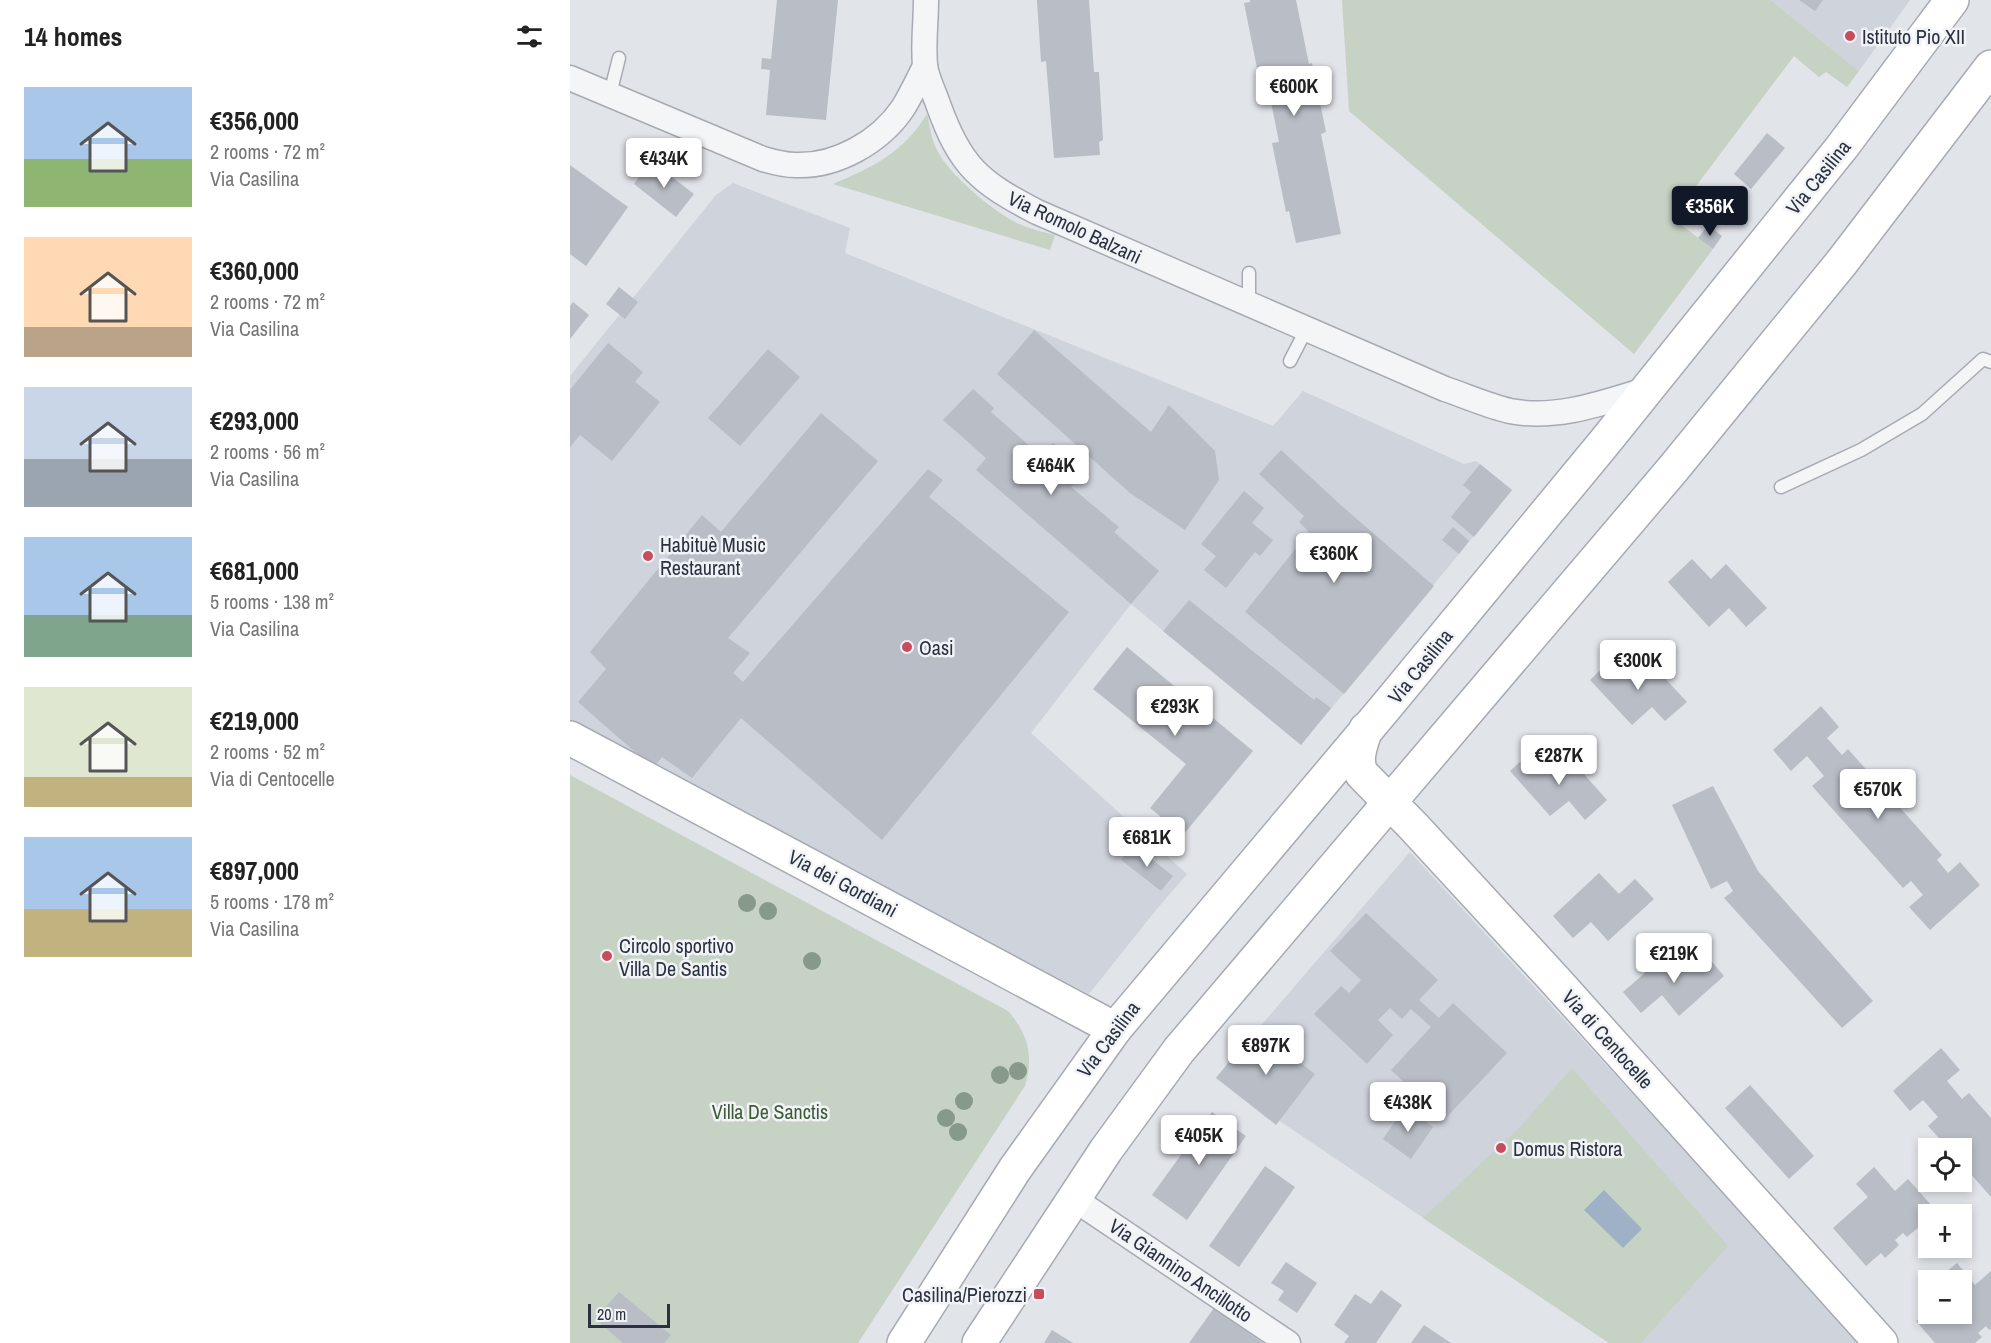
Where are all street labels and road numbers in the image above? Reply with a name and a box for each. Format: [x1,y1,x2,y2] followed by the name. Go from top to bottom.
[1779,134,1857,220] street label: Via Casilina
[1004,184,1146,270] street label: Via Romolo Balzani
[1381,623,1459,709] street label: Via Casilina
[784,843,902,923] street label: Via dei Gordiani
[1556,984,1660,1094] street label: Via di Centocelle
[1070,995,1146,1083] street label: Via Casilina
[1104,1212,1258,1328] street label: Via Giannino Ancillotto

